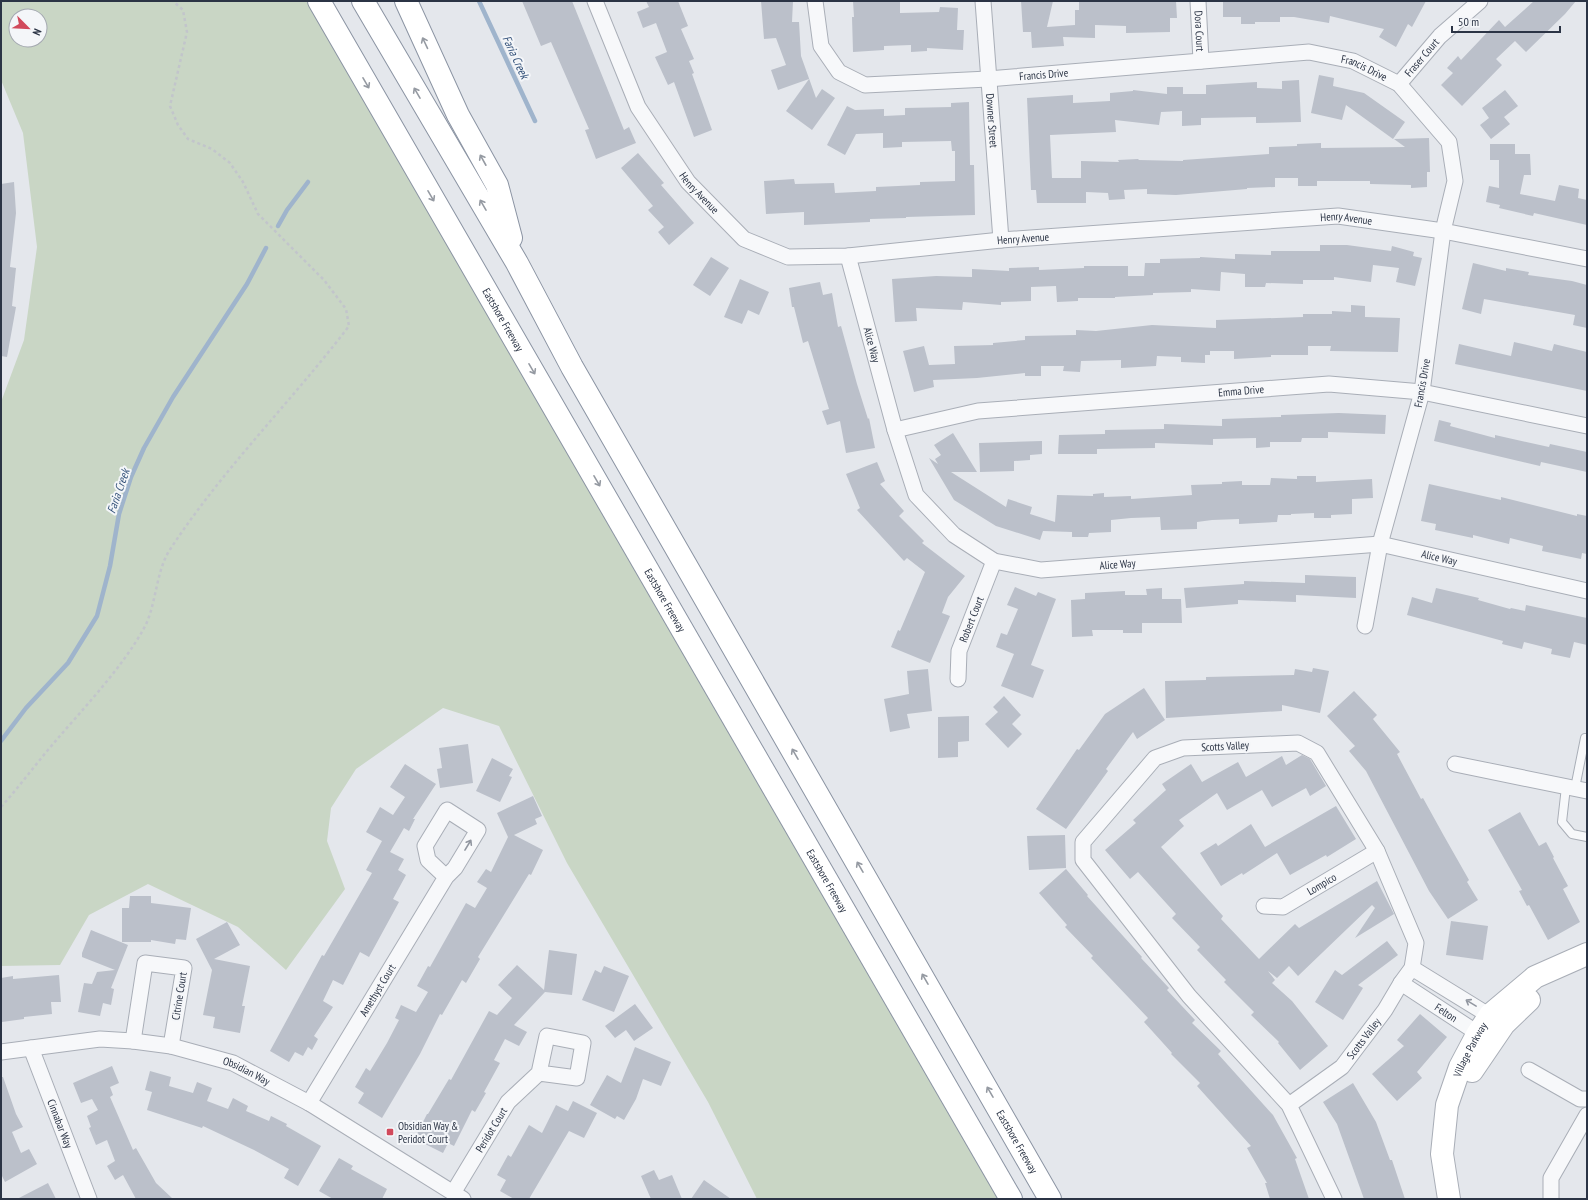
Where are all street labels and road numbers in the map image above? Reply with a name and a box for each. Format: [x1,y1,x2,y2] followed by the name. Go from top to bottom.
[1191,10,1208,52] street label: Dora Court
[1401,35,1442,79] street label: Fraser Court
[1340,52,1390,84] street label: Francis Drive
[1018,65,1069,83] street label: Francis Drive
[983,93,1001,148] street label: Downer Street
[676,169,722,217] street label: Henry Avenue
[1320,209,1373,228] street label: Henry Avenue
[996,230,1050,247] street label: Henry Avenue
[479,286,527,355] street label: Eastshore Freeway
[861,326,884,365] street label: Alice Way
[1411,357,1433,408] street label: Francis Drive
[1218,382,1265,400] street label: Emma Drive
[1420,547,1459,568] street label: Alice Way
[1099,556,1137,572] street label: Alice Way
[641,566,689,635] street label: Eastshore Freeway
[956,594,987,644] street label: Robert Court
[1201,738,1250,754] street label: Scotts Valley
[803,847,851,916] street label: Eastshore Freeway
[1304,870,1339,898] street label: Lompico
[356,961,399,1019] street label: Amethyst Court
[168,971,190,1021] street label: Citrine Court
[1432,1000,1460,1025] street label: Felton
[1344,1014,1384,1062] street label: Scotts Valley
[1450,1019,1491,1080] street label: Village Parkway
[221,1054,273,1089] street label: Obsidian Way
[44,1097,76,1151] street label: Cinnabar Way
[472,1105,510,1155] street label: Peridot Court
[993,1108,1041,1177] street label: Eastshore Freeway

